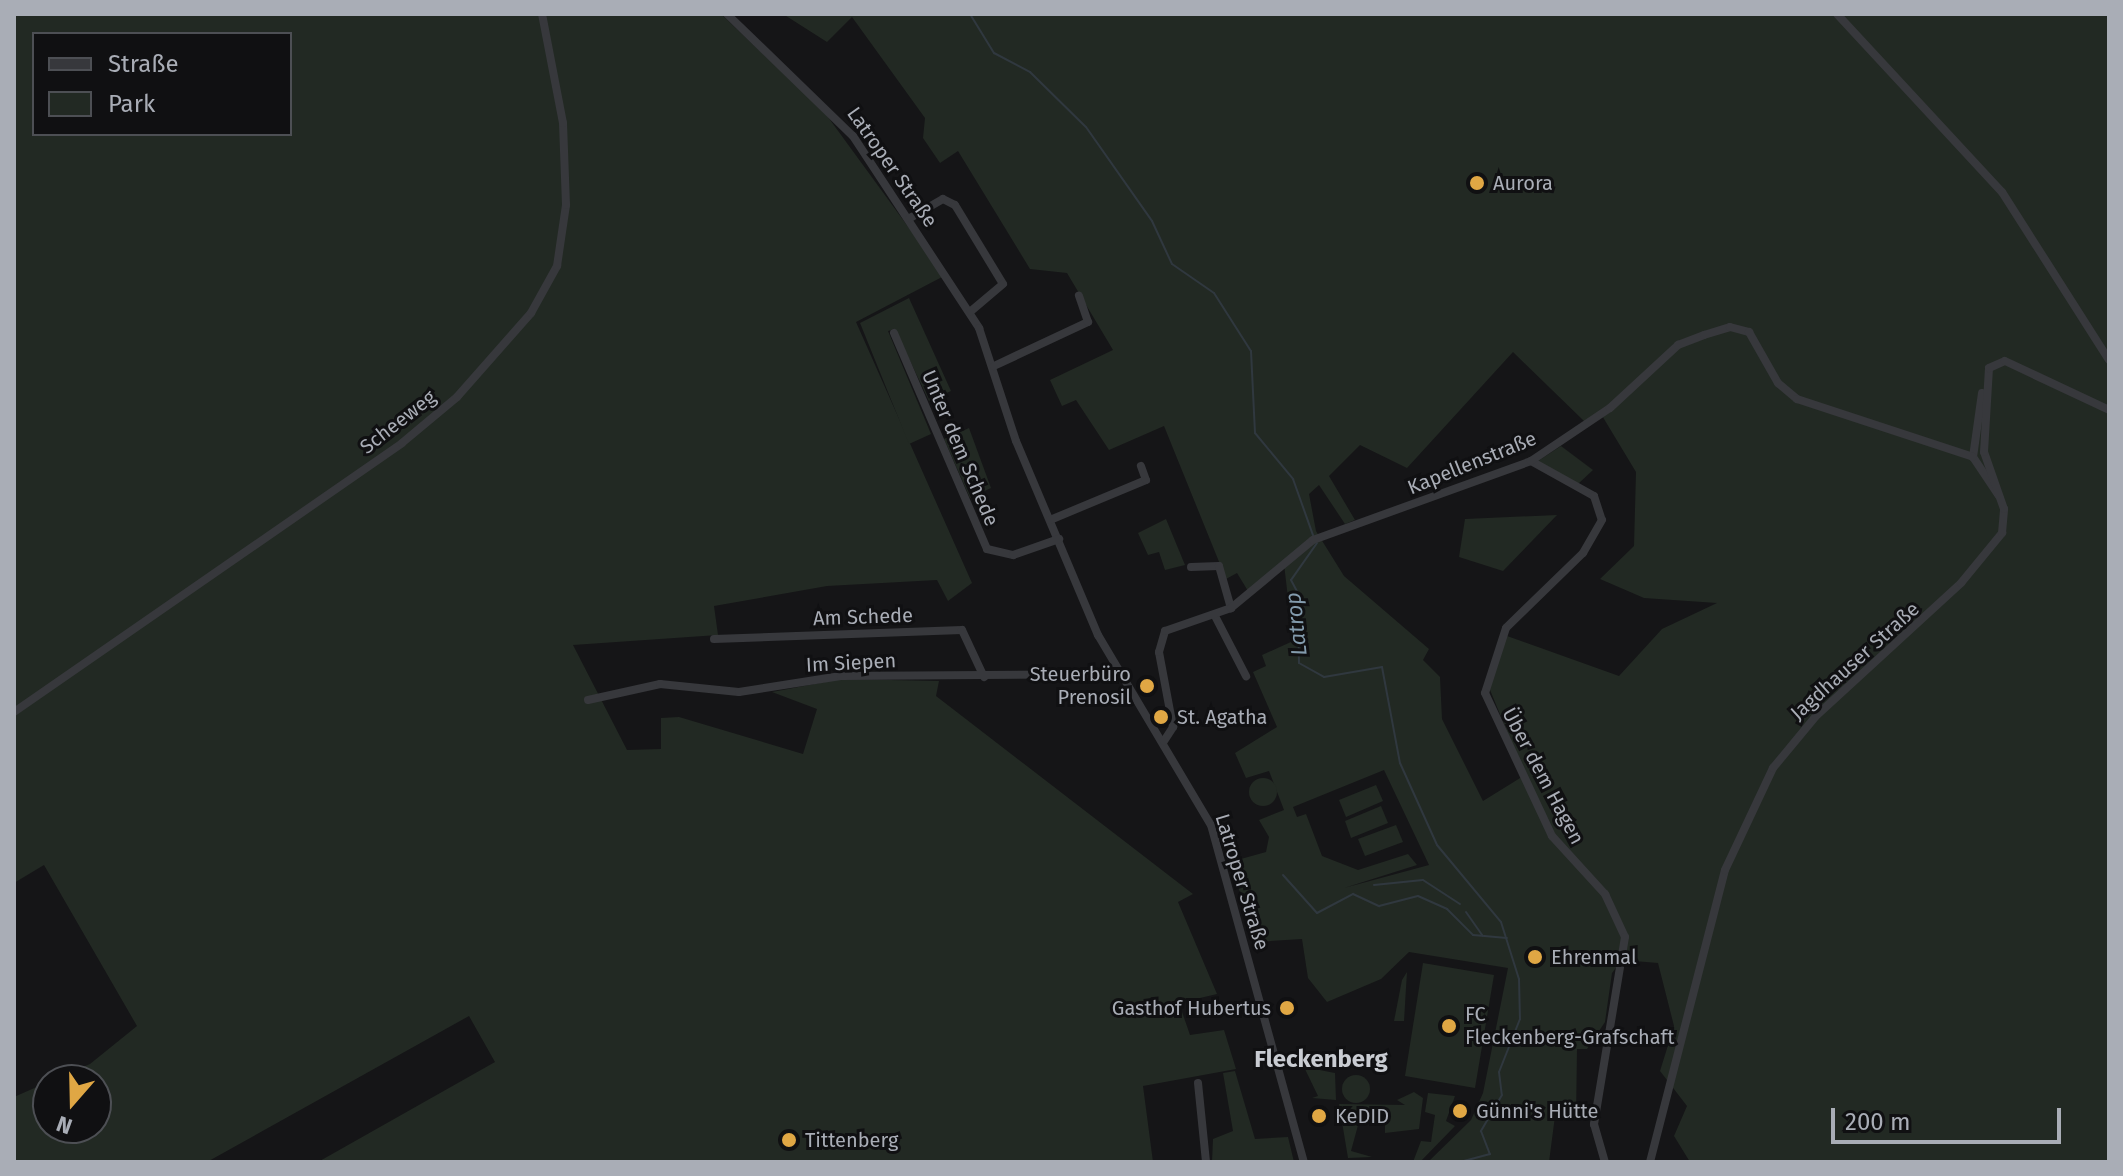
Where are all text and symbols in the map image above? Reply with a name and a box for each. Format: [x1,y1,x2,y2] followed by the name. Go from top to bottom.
[32,32,292,136] legend
[108,50,179,78] text: Straße
[108,90,155,118] text: Park
[842,102,942,232] street label: Latroper Straße
[1493,171,1553,195] place label: Aurora
[1468,174,1486,192] marker: Aurora
[916,366,1004,530] street label: Unter dem Schede
[355,385,441,459] street label: Scheeweg
[1404,426,1540,500] street label: Kapellenstraße
[1280,591,1312,657] water label: Latrop
[1786,597,1924,725] street label: Jagdhauser Straße
[813,603,913,631] street label: Am Schede
[805,649,897,677] street label: Im Siepen
[1030,662,1131,709] place label: Steuerbüro Prenosil
[1138,677,1156,695] marker: Steuerbüro Prenosil
[1497,704,1589,848] street label: Über dem Hagen
[1177,705,1267,729] place label: St. Agatha
[1152,708,1170,726] marker: St. Agatha
[1210,811,1274,953] street label: Latroper Straße
[1551,945,1637,969] place label: Ehrenmal
[1526,948,1544,966] marker: Ehrenmal
[1112,996,1271,1020] place label: Gasthof Hubertus
[1278,999,1296,1017] marker: Gasthof Hubertus
[1465,1002,1675,1049] place label: FC Fleckenberg-Grafschaft
[1440,1017,1458,1035] marker: FC Fleckenberg-Grafschaft
[1254,1046,1388,1074] district label: Fleckenberg
[32,1064,112,1144] north arrow
[1835,1092,2065,1142] scale bar
[1476,1099,1598,1123] place label: Günni's Hütte
[1451,1102,1469,1120] marker: Günni's Hütte
[1335,1104,1389,1128] place label: KeDID
[1310,1107,1328,1125] marker: KeDID
[1845,1108,1911,1136] text: 200 m
[53,1110,76,1140] text: N
[805,1128,898,1152] place label: Tittenberg
[780,1131,798,1149] marker: Tittenberg

